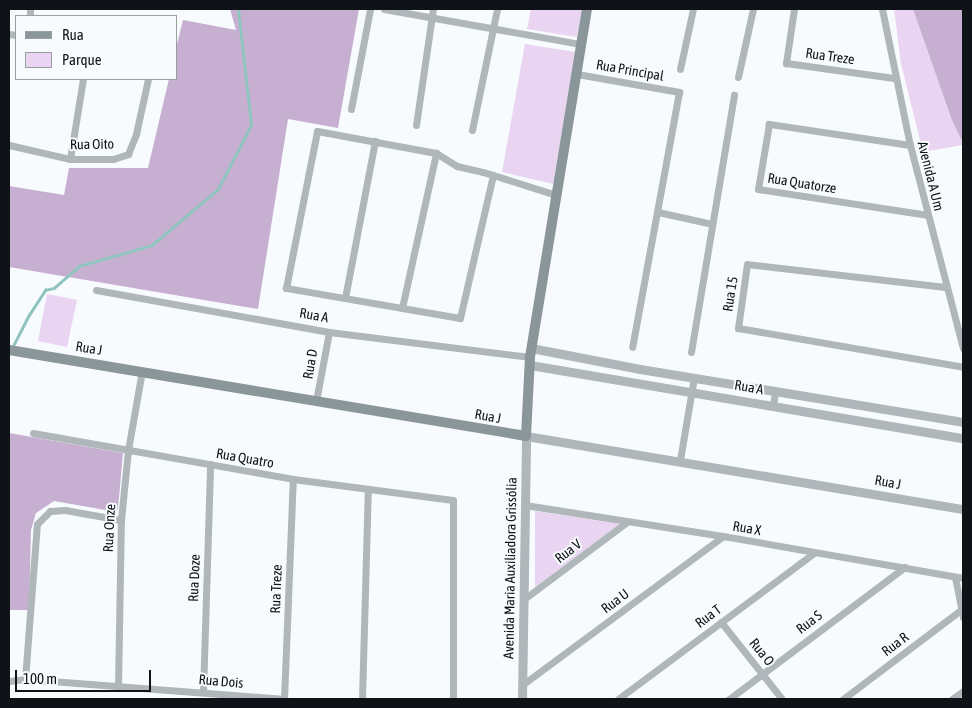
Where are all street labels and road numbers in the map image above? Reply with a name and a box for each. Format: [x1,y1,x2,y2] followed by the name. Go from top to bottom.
[804,44,856,68] street label: Rua Treze
[595,56,665,84] street label: Rua Principal
[70,135,114,153] street label: Rua Oito
[914,140,948,212] street label: Avenida A Um
[766,169,838,197] street label: Rua Quatorze
[719,275,741,313] street label: Rua 15
[298,304,330,326] street label: Rua A
[75,338,103,358] street label: Rua J
[299,348,321,380] street label: Rua D
[733,376,765,398] street label: Rua A
[473,405,503,427] street label: Rua J
[215,445,275,471] street label: Rua Quatro
[873,471,903,493] street label: Rua J
[500,477,520,659] street label: Avenida Maria Auxiliadora Grissólia
[99,503,119,553] street label: Rua Onze
[732,517,762,539] street label: Rua X
[551,536,585,566] street label: Rua V
[185,554,203,602] street label: Rua Doze
[267,564,285,614] street label: Rua Treze
[598,585,632,617] street label: Rua U
[692,601,724,631] street label: Rua T
[793,607,825,637] street label: Rua S
[878,629,912,659] street label: Rua R
[746,635,778,669] street label: Rua O
[198,671,244,691] street label: Rua Dois

